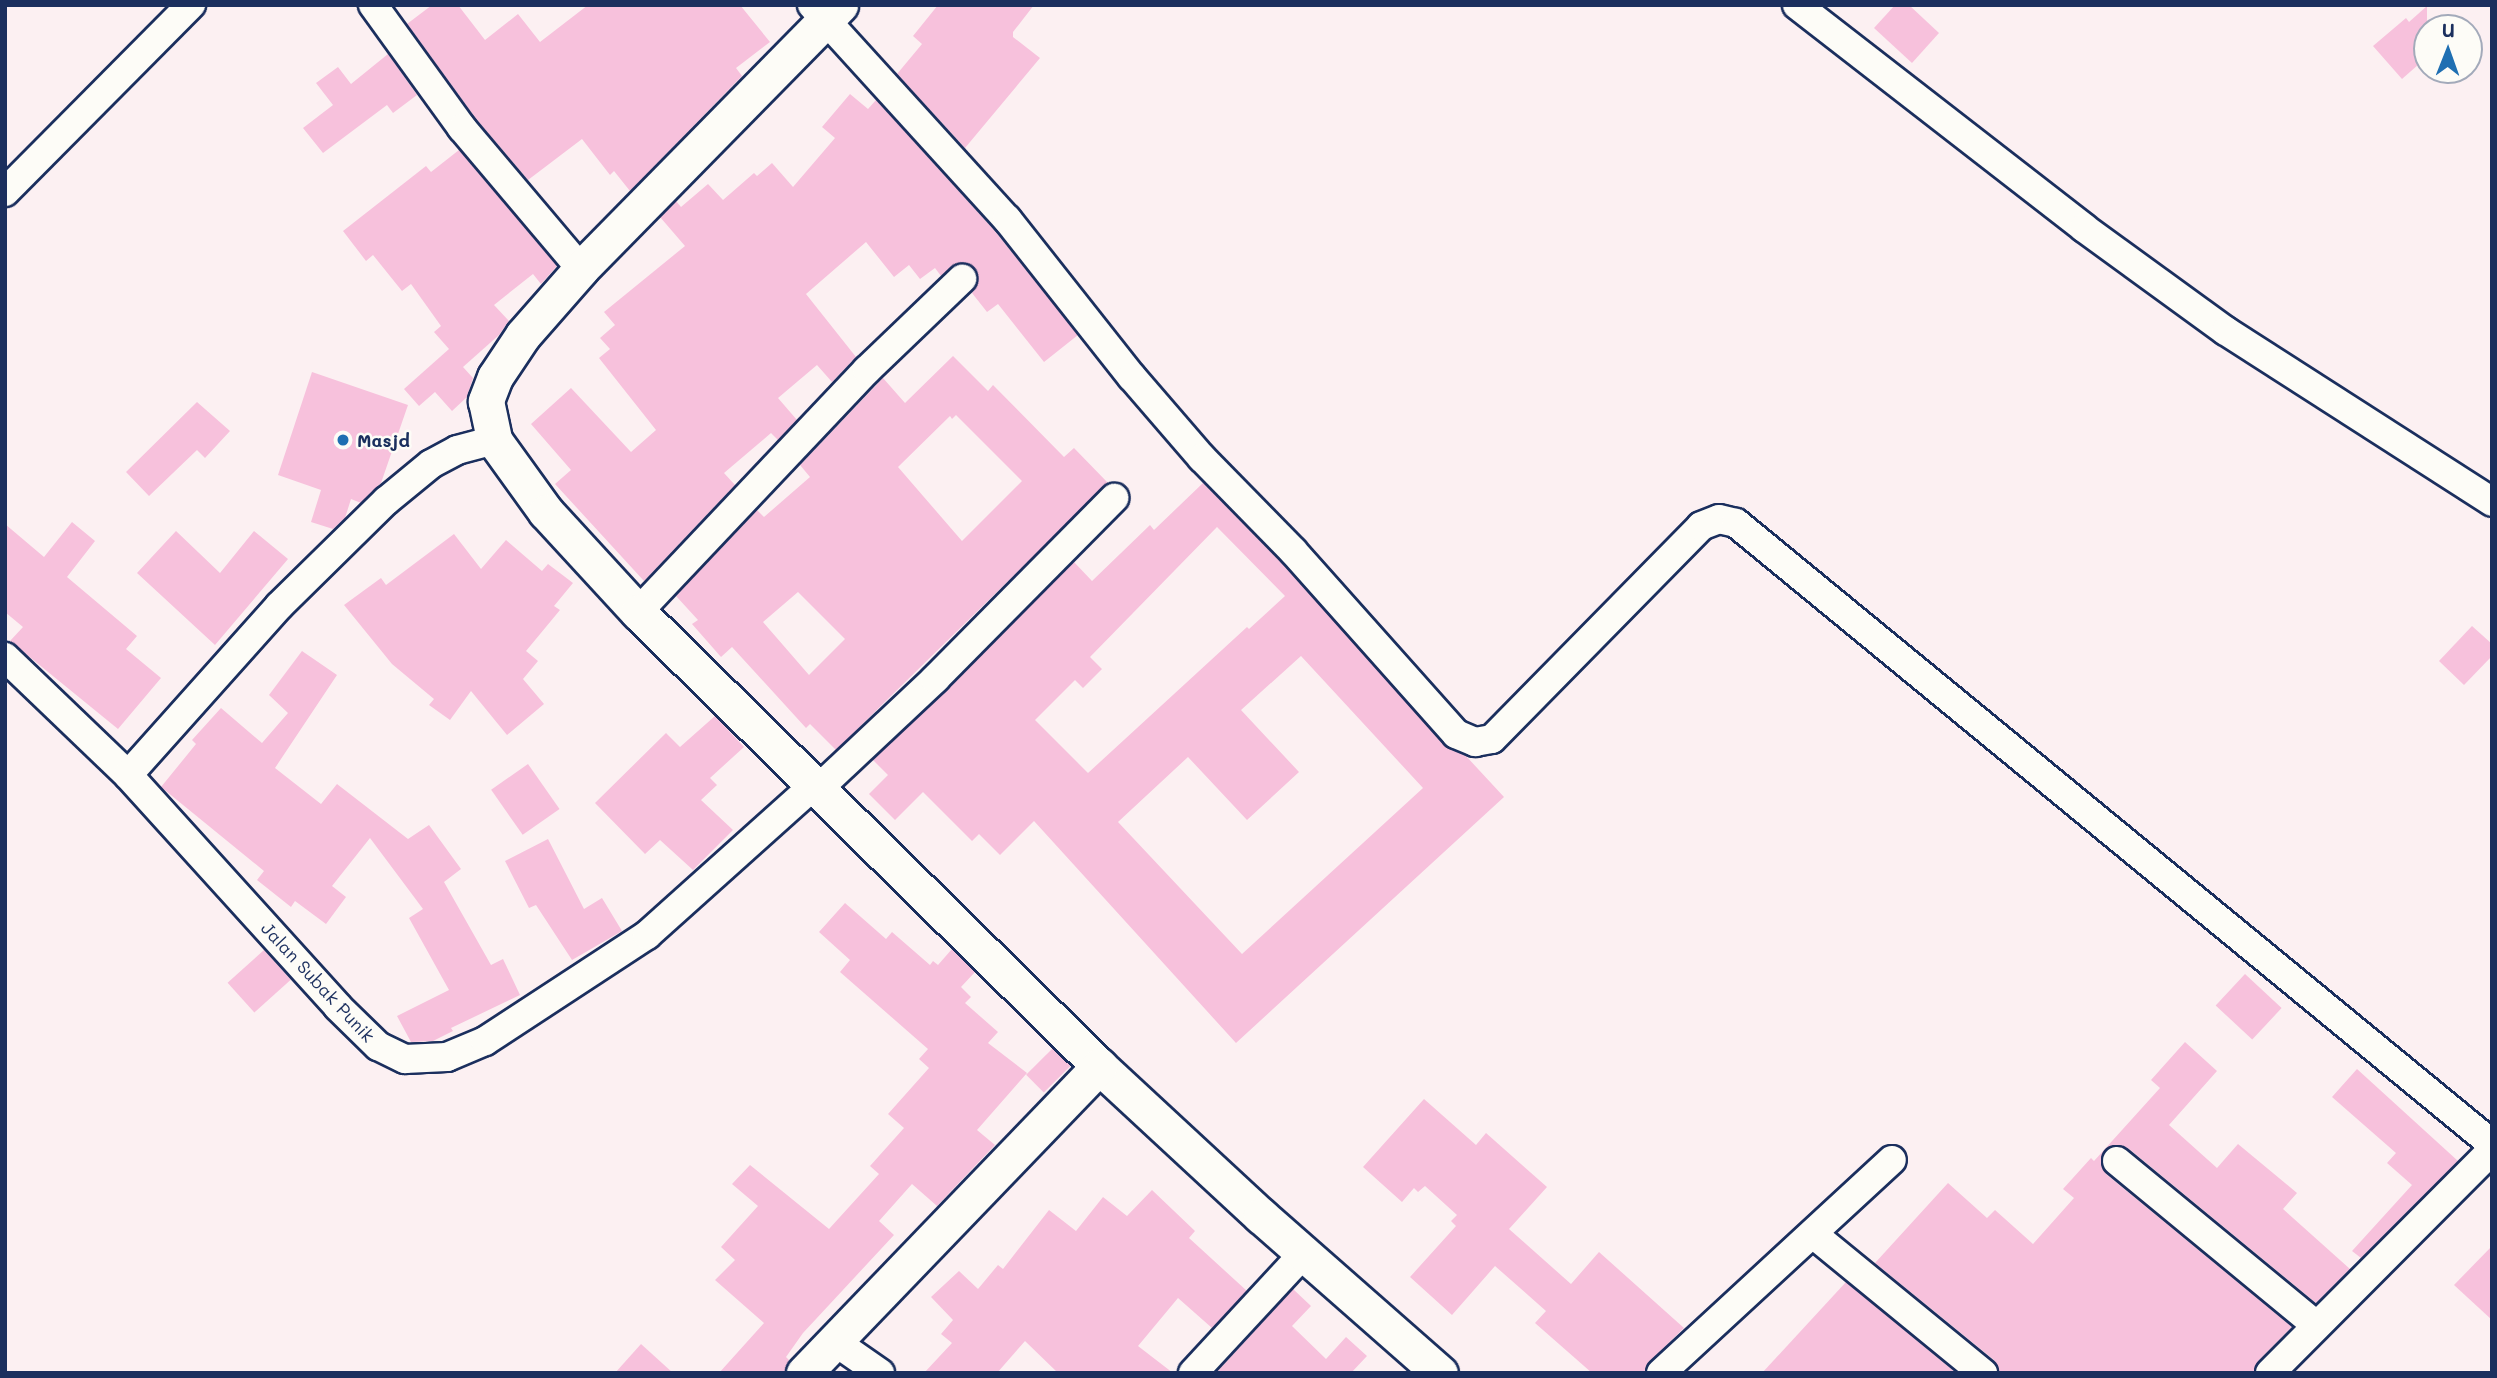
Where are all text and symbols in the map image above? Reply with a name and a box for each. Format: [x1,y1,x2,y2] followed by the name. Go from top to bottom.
[2413,14,2483,84] north arrow
[2441,17,2455,42] text: U
[357,429,410,451] place label: Masjd
[335,432,351,448] marker: Masjd
[257,917,379,1047] street label: Jalan Subak Punik

